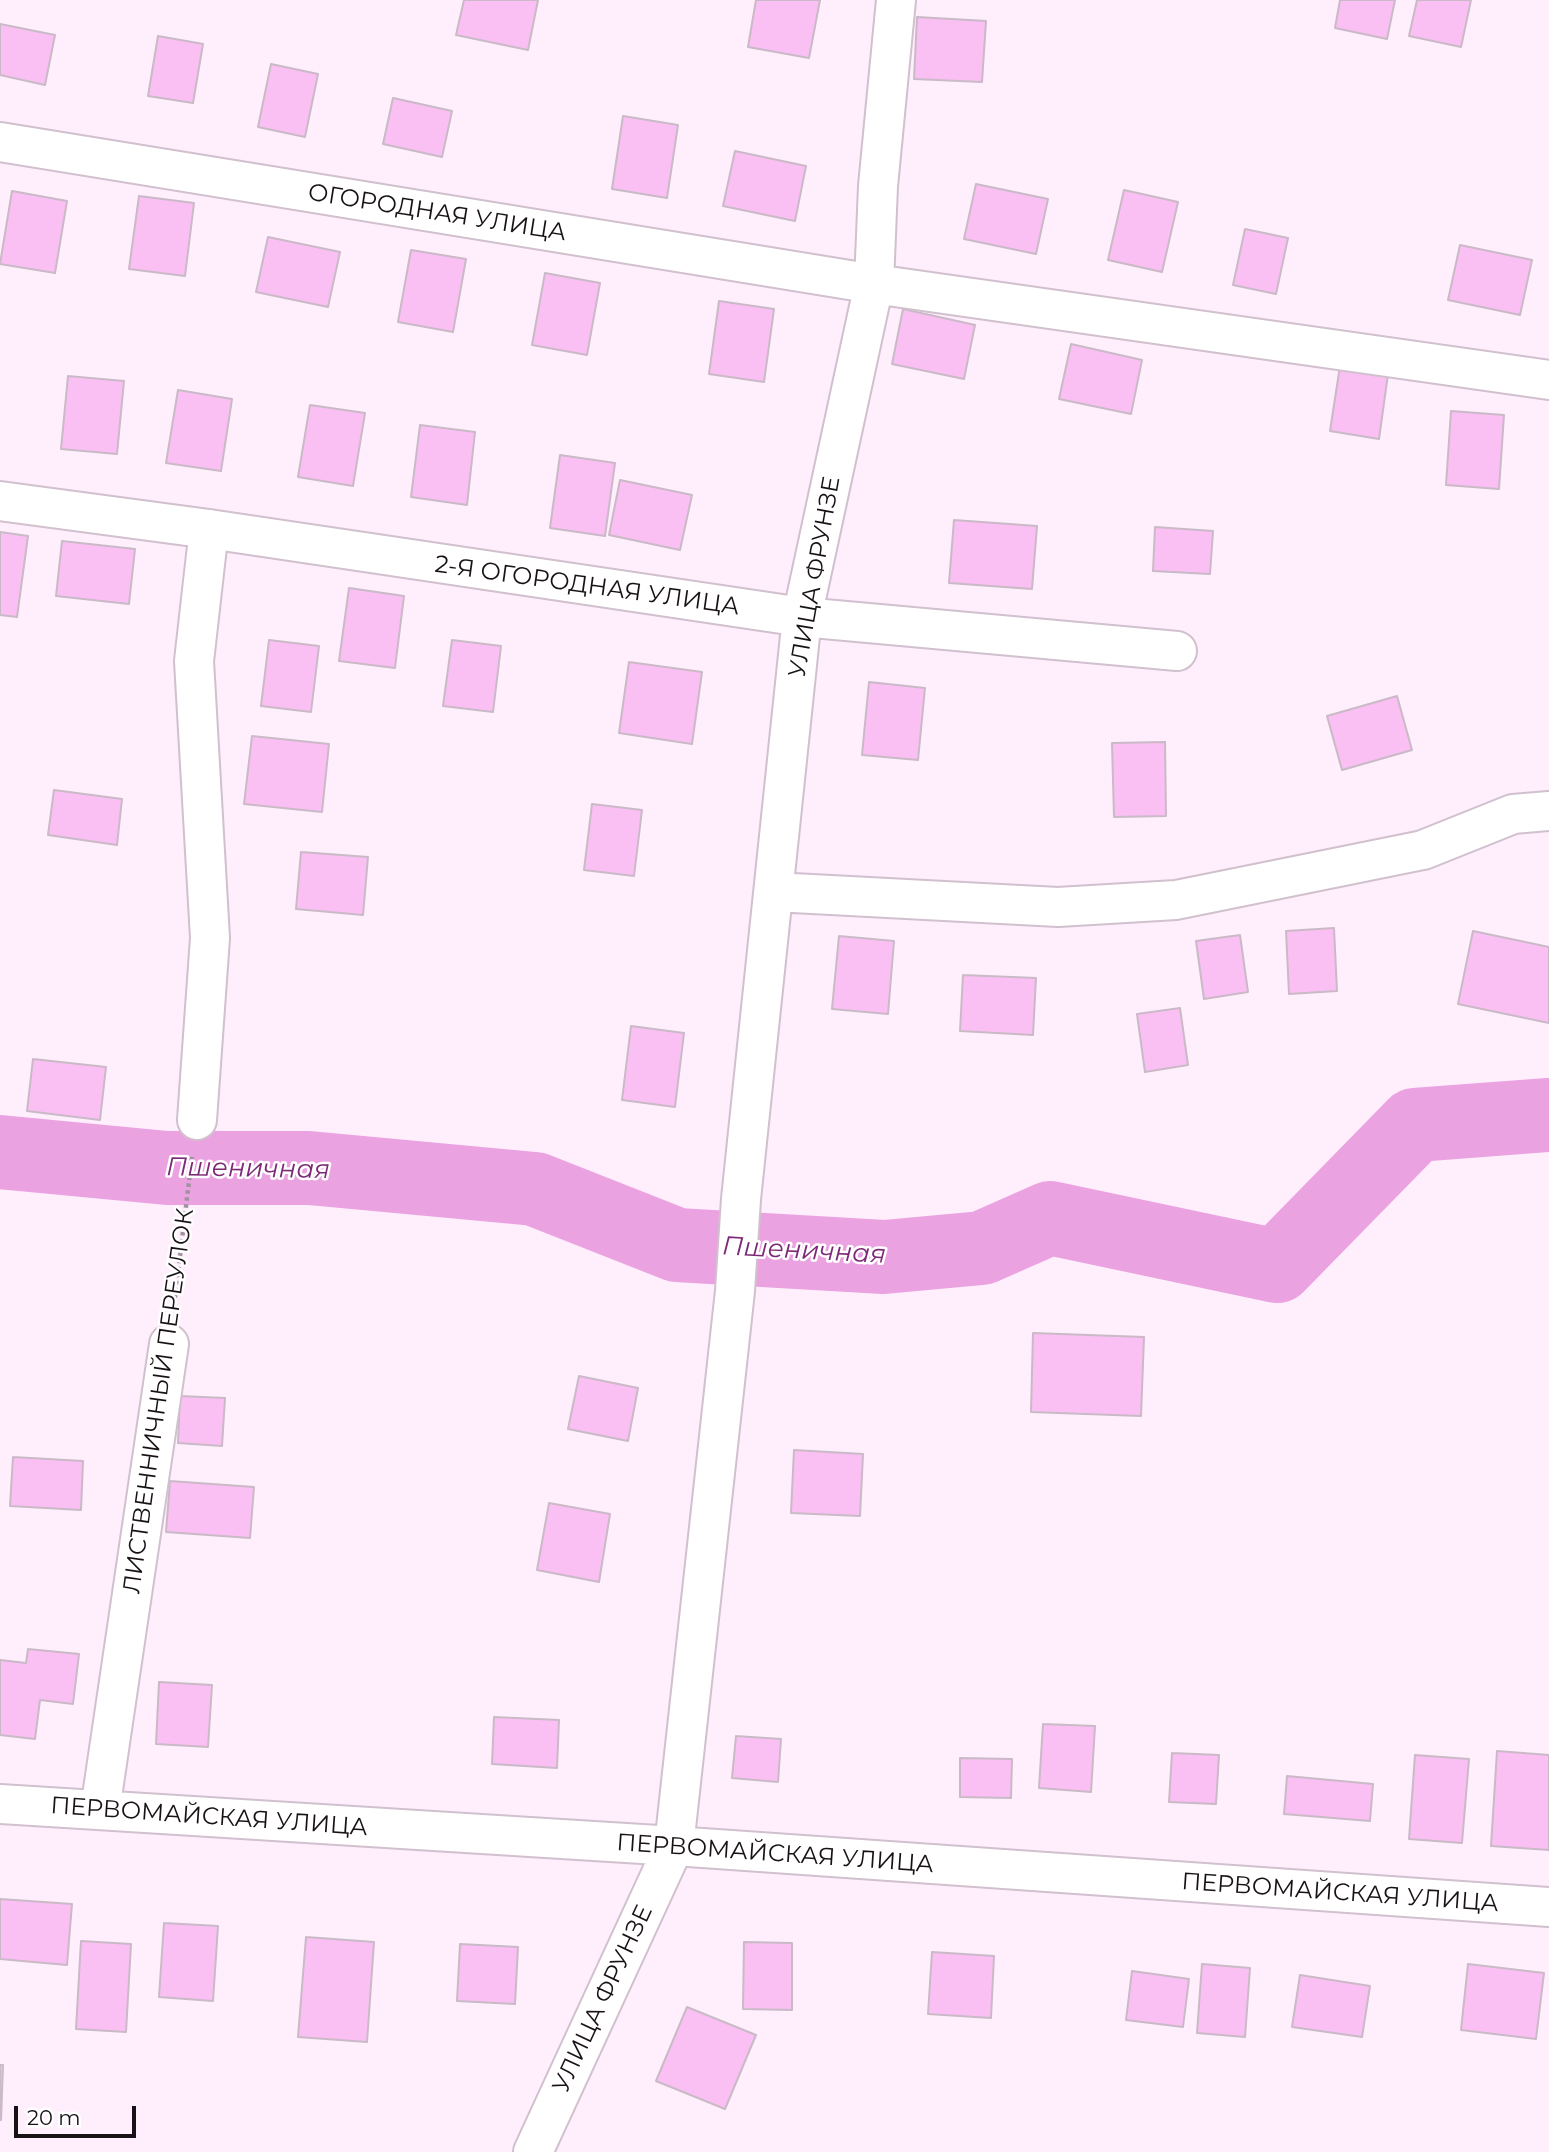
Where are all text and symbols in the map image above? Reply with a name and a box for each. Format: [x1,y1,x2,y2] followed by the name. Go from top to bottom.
[306,178,568,248] street label: ОГОРОДНАЯ УЛИЦА
[783,475,847,679] street label: УЛИЦА ФРУНЗЕ
[433,550,741,622] street label: 2-Я ОГОРОДНАЯ УЛИЦА
[166,1152,330,1186] water label: Пшеничная
[118,1206,200,1596] street label: ЛИСТВЕННИЧНЫЙ ПЕРЕУЛОК
[721,1231,887,1271] water label: Пшеничная
[49,1792,369,1842] street label: ПЕРВОМАЙСКАЯ УЛИЦА
[615,1829,935,1879] street label: ПЕРВОМАЙСКАЯ УЛИЦА
[1180,1868,1500,1918] street label: ПЕРВОМАЙСКАЯ УЛИЦА
[547,1901,659,2097] street label: УЛИЦА ФРУНЗЕ
[18,2092,140,2136] scale bar
[27,2105,81,2130] text: 20 m

